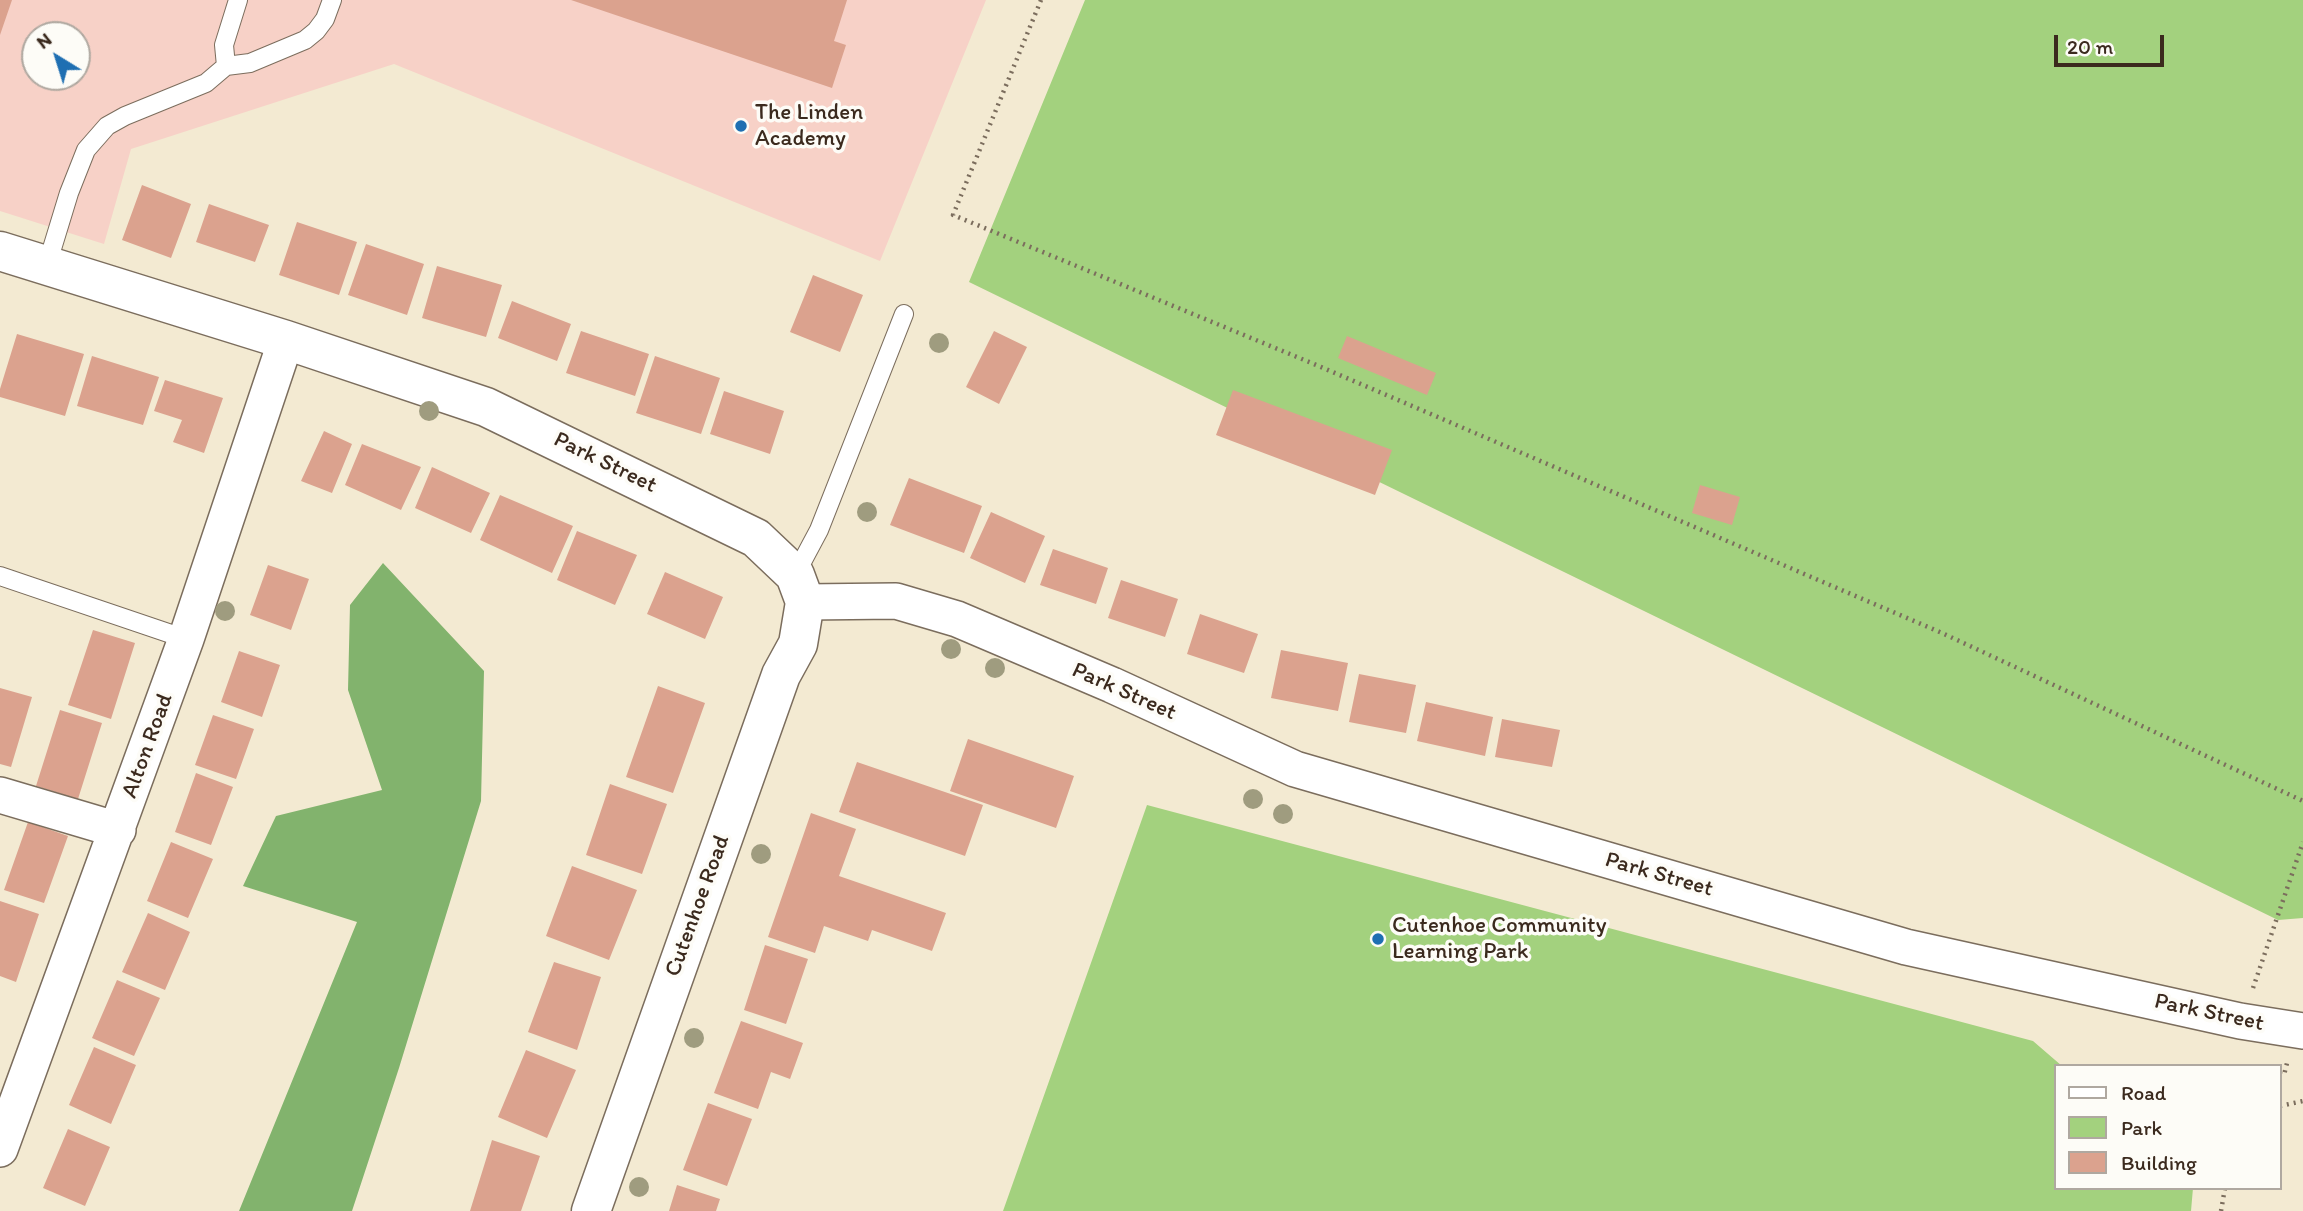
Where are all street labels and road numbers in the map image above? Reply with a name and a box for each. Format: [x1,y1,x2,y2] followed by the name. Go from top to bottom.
[549,426,661,500] street label: Park Street
[1068,657,1180,727] street label: Park Street
[116,690,180,802] street label: Alton Road
[660,831,736,981] street label: Cutenhoe Road
[1602,846,1716,904] street label: Park Street
[2152,988,2266,1038] street label: Park Street

